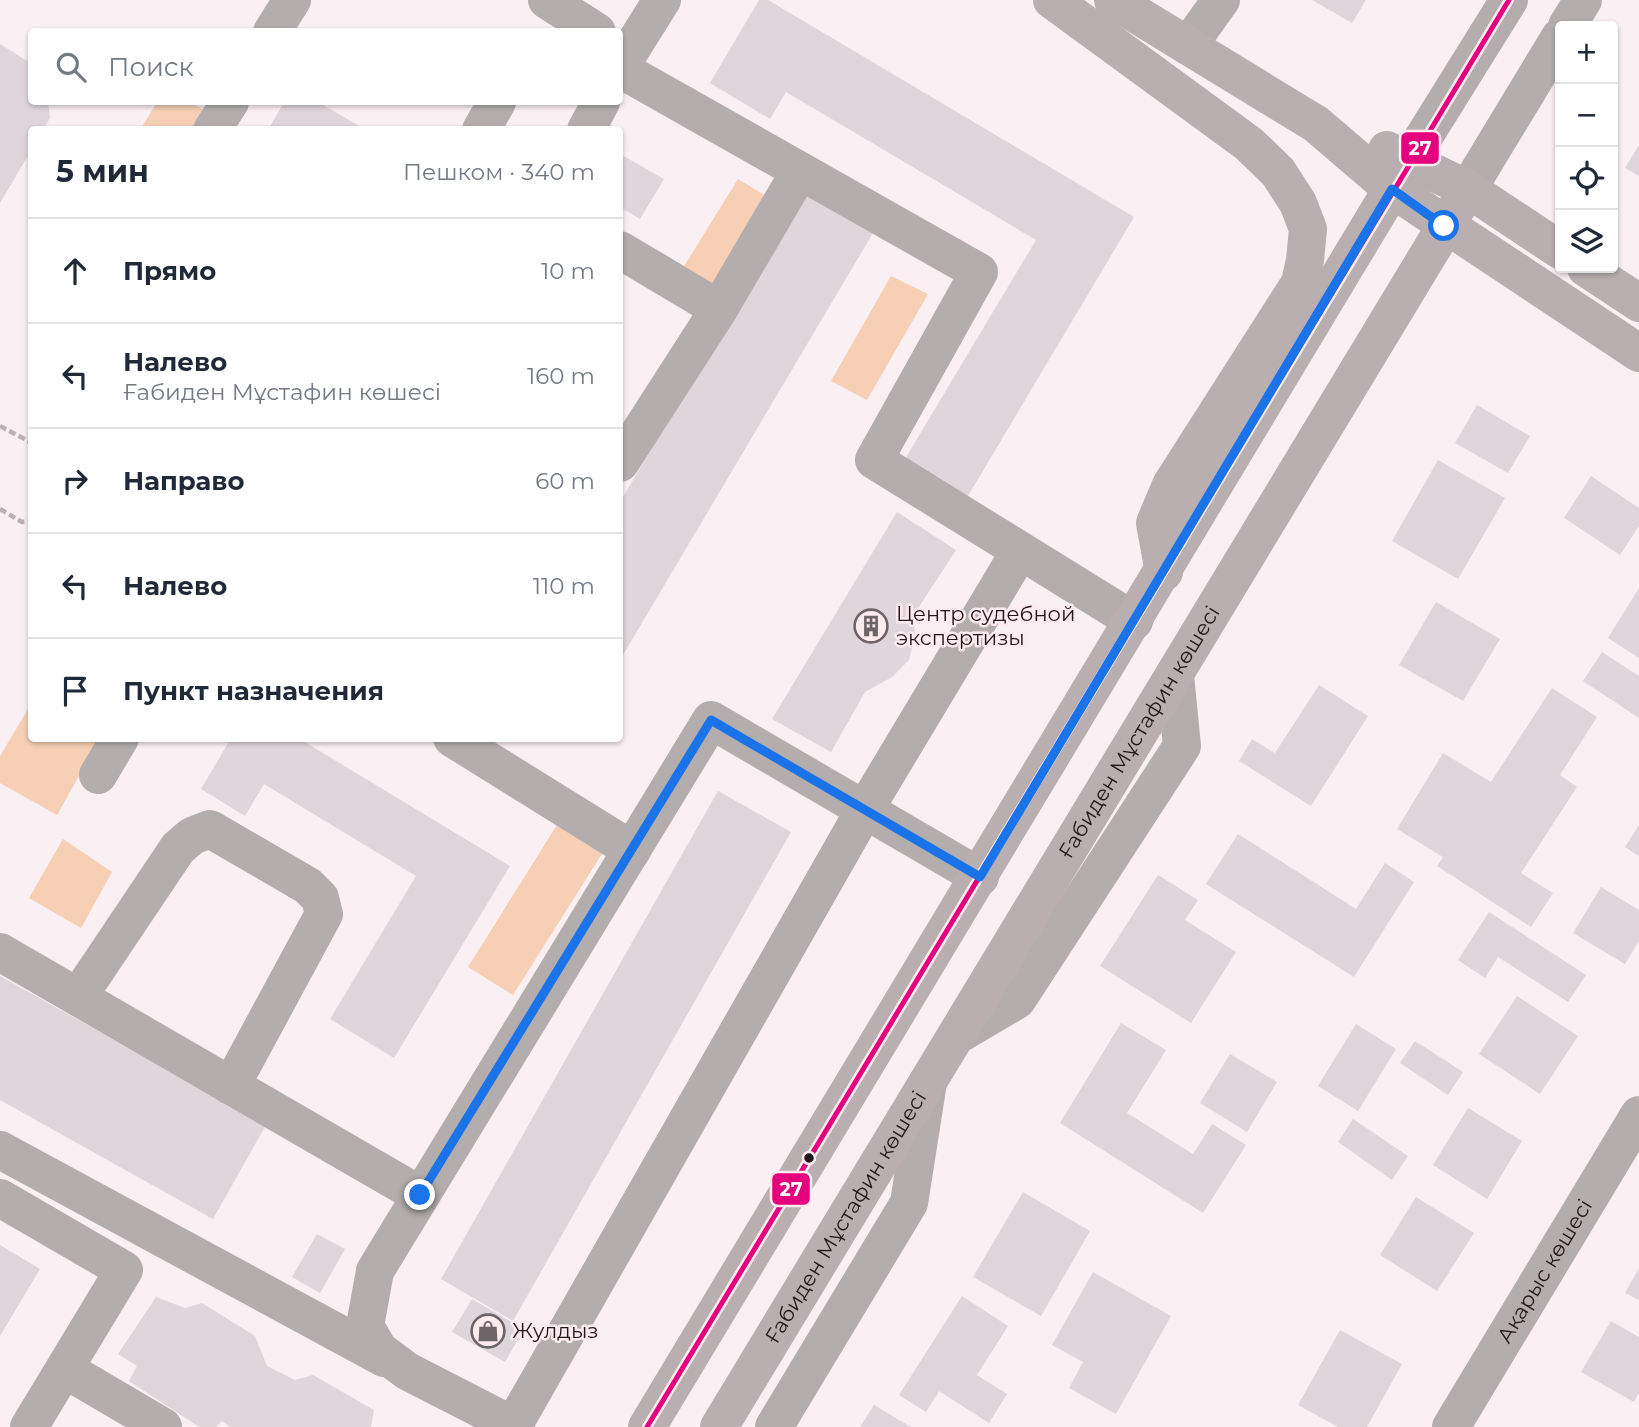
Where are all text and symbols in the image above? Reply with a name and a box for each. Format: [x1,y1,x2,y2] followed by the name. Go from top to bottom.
[1555,21,1618,273] map controls
[1555,21,1618,84] button: +
[28,28,623,105] search box
[52,48,90,86] icon: search
[108,51,194,83] text: Поиск
[1555,84,1618,147] button: −
[1400,131,1440,165] line badge: 27
[1409,137,1432,160] text: 27
[1555,147,1618,210] button: locate
[56,153,149,190] text: 5 мин
[403,158,595,186] text: Пешком · 340 m
[1428,210,1459,241] route start
[1555,210,1618,273] button: layers
[56,252,94,290] icon: ahead
[123,255,216,287] text: Прямо
[541,257,595,285] text: 10 m
[123,346,227,378] text: Налево
[56,357,94,395] icon: left
[527,362,595,390] text: 160 m
[123,378,441,406] text: Ғабиден Мұстафин көшесі
[56,462,94,500] icon: right
[123,465,244,497] text: Направо
[535,467,595,495] text: 60 m
[56,567,94,605] icon: left
[123,570,227,602] text: Налево
[533,572,595,600] text: 110 m
[896,601,1075,650] place label: Центр судебной экспертизы
[1053,601,1225,863] street label: Ғабиден Мұстафин көшесі
[852,607,890,645] building icon: Центр судебной экспертизы
[56,672,94,710] icon: arrive
[123,675,384,707] text: Пункт назначения
[759,1086,931,1348] street label: Ғабиден Мұстафин көшесі
[802,1151,816,1165] unlabelled marker
[771,1172,811,1206] line badge: 27
[780,1178,803,1201] text: 27
[404,1179,435,1210] route end
[1492,1194,1597,1347] street label: Ақарыс көшесі
[469,1312,507,1350] shop icon: Жулдыз
[512,1318,599,1343] place label: Жулдыз

